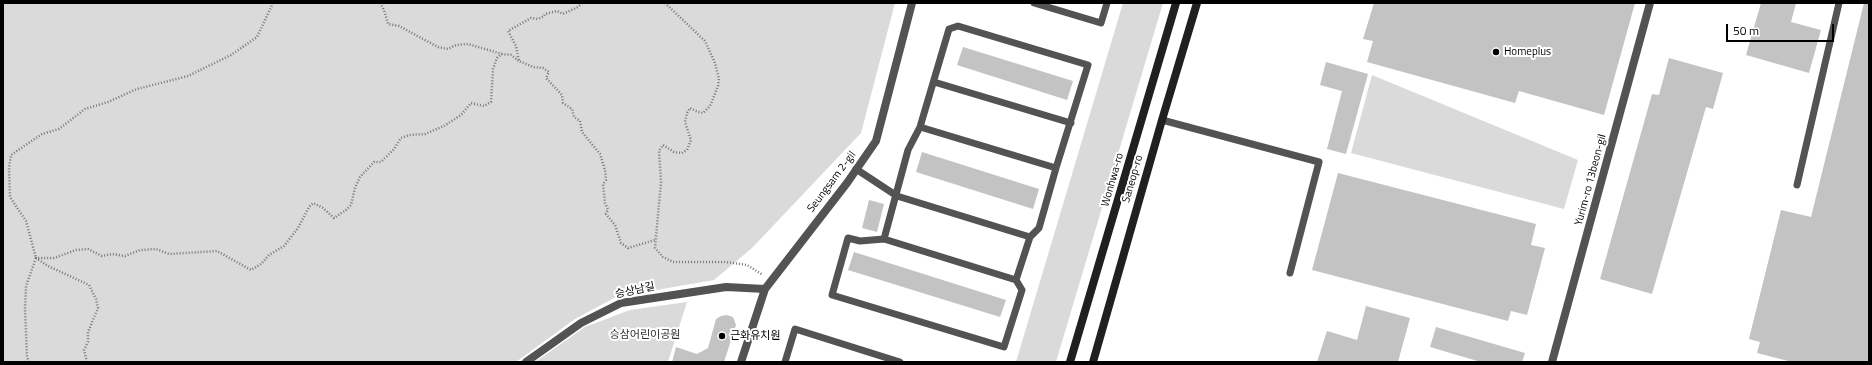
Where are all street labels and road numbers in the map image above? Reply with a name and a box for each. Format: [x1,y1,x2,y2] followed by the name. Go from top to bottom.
[1572,133,1610,227] street label: Yurim-ro 13beon-gil
[805,149,859,215] street label: Seungsam 2-gil
[1099,152,1127,208] street label: Wonhwa-ro
[1120,154,1146,204] street label: Saneop-ro
[614,280,656,302] street label: 승상남길

